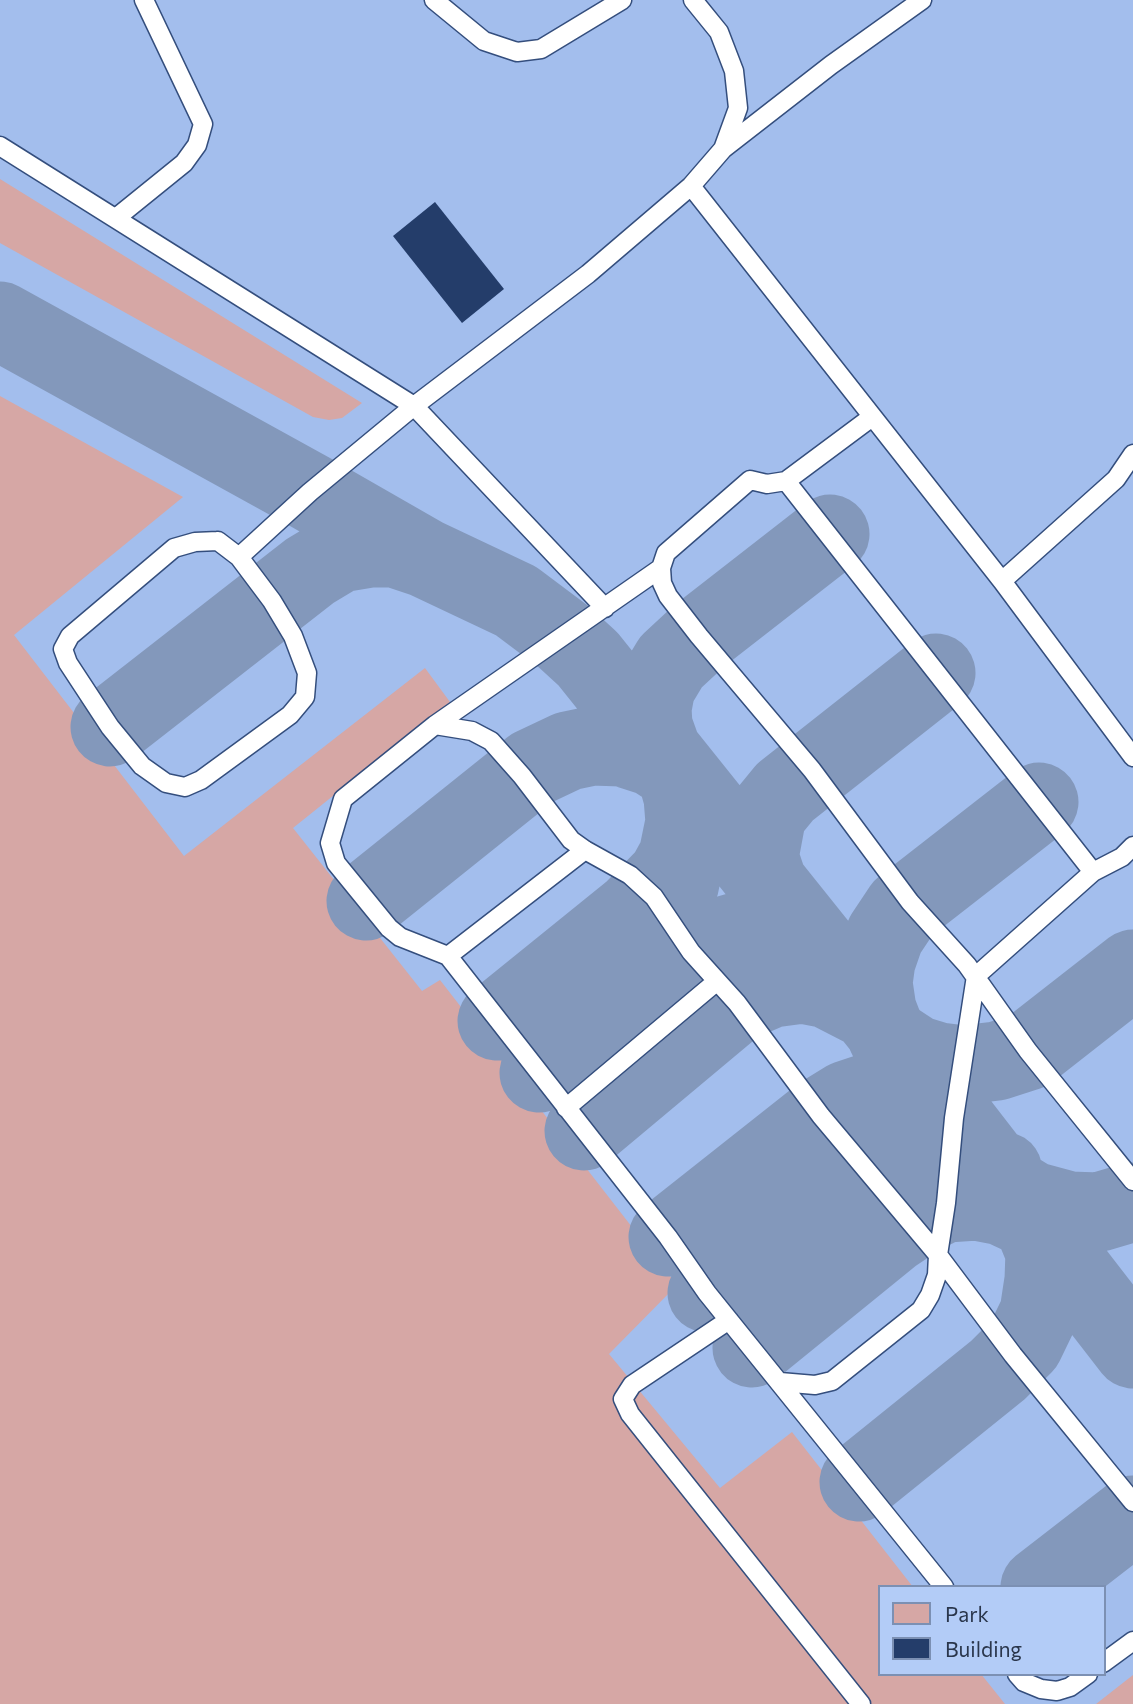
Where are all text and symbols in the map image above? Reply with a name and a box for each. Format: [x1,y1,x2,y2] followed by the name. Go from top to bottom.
[878,1585,1105,1676] legend
[945,1601,989,1626] text: Park
[945,1636,1022,1661] text: Building

